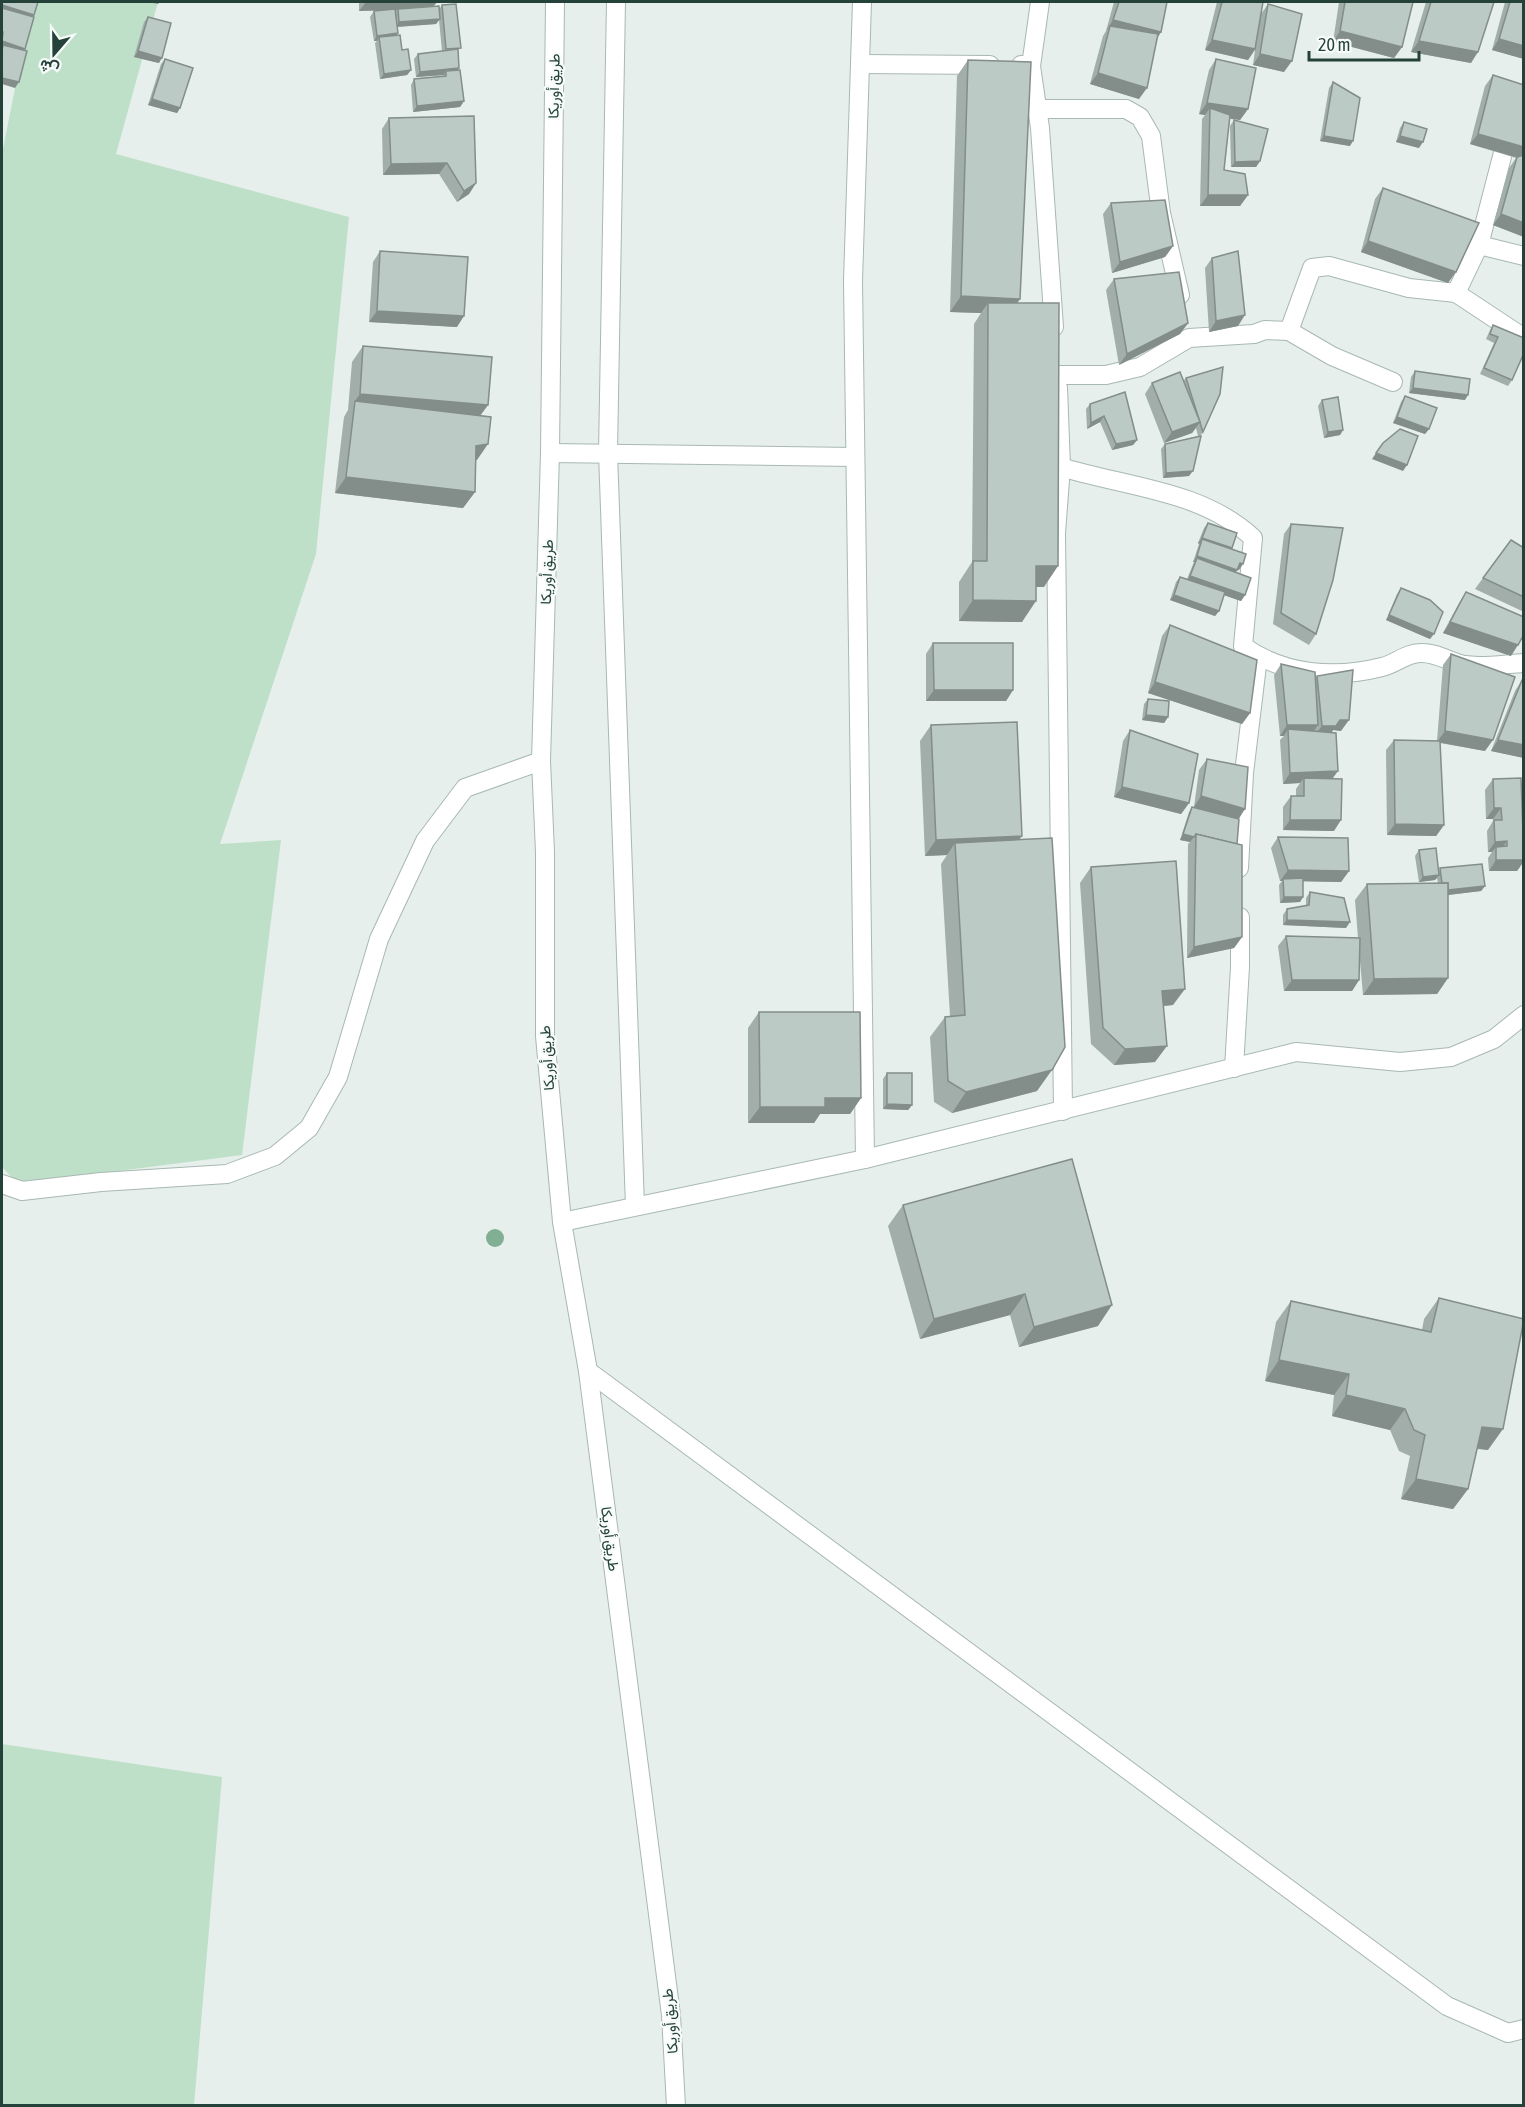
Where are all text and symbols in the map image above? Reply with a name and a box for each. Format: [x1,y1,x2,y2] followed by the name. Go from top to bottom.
[24,24,84,84] north arrow
[1309,24,1418,62] scale bar
[1318,34,1350,55] text: 20 m
[544,53,565,119] street label: طريق أوريكا
[37,55,61,80] text: ش
[537,539,558,605] street label: طريق أوريكا
[536,1024,559,1091] street label: طريق أوريكا
[596,1505,623,1573] street label: طريق أوريكا
[658,1987,683,2054] street label: طريق أوريكا

